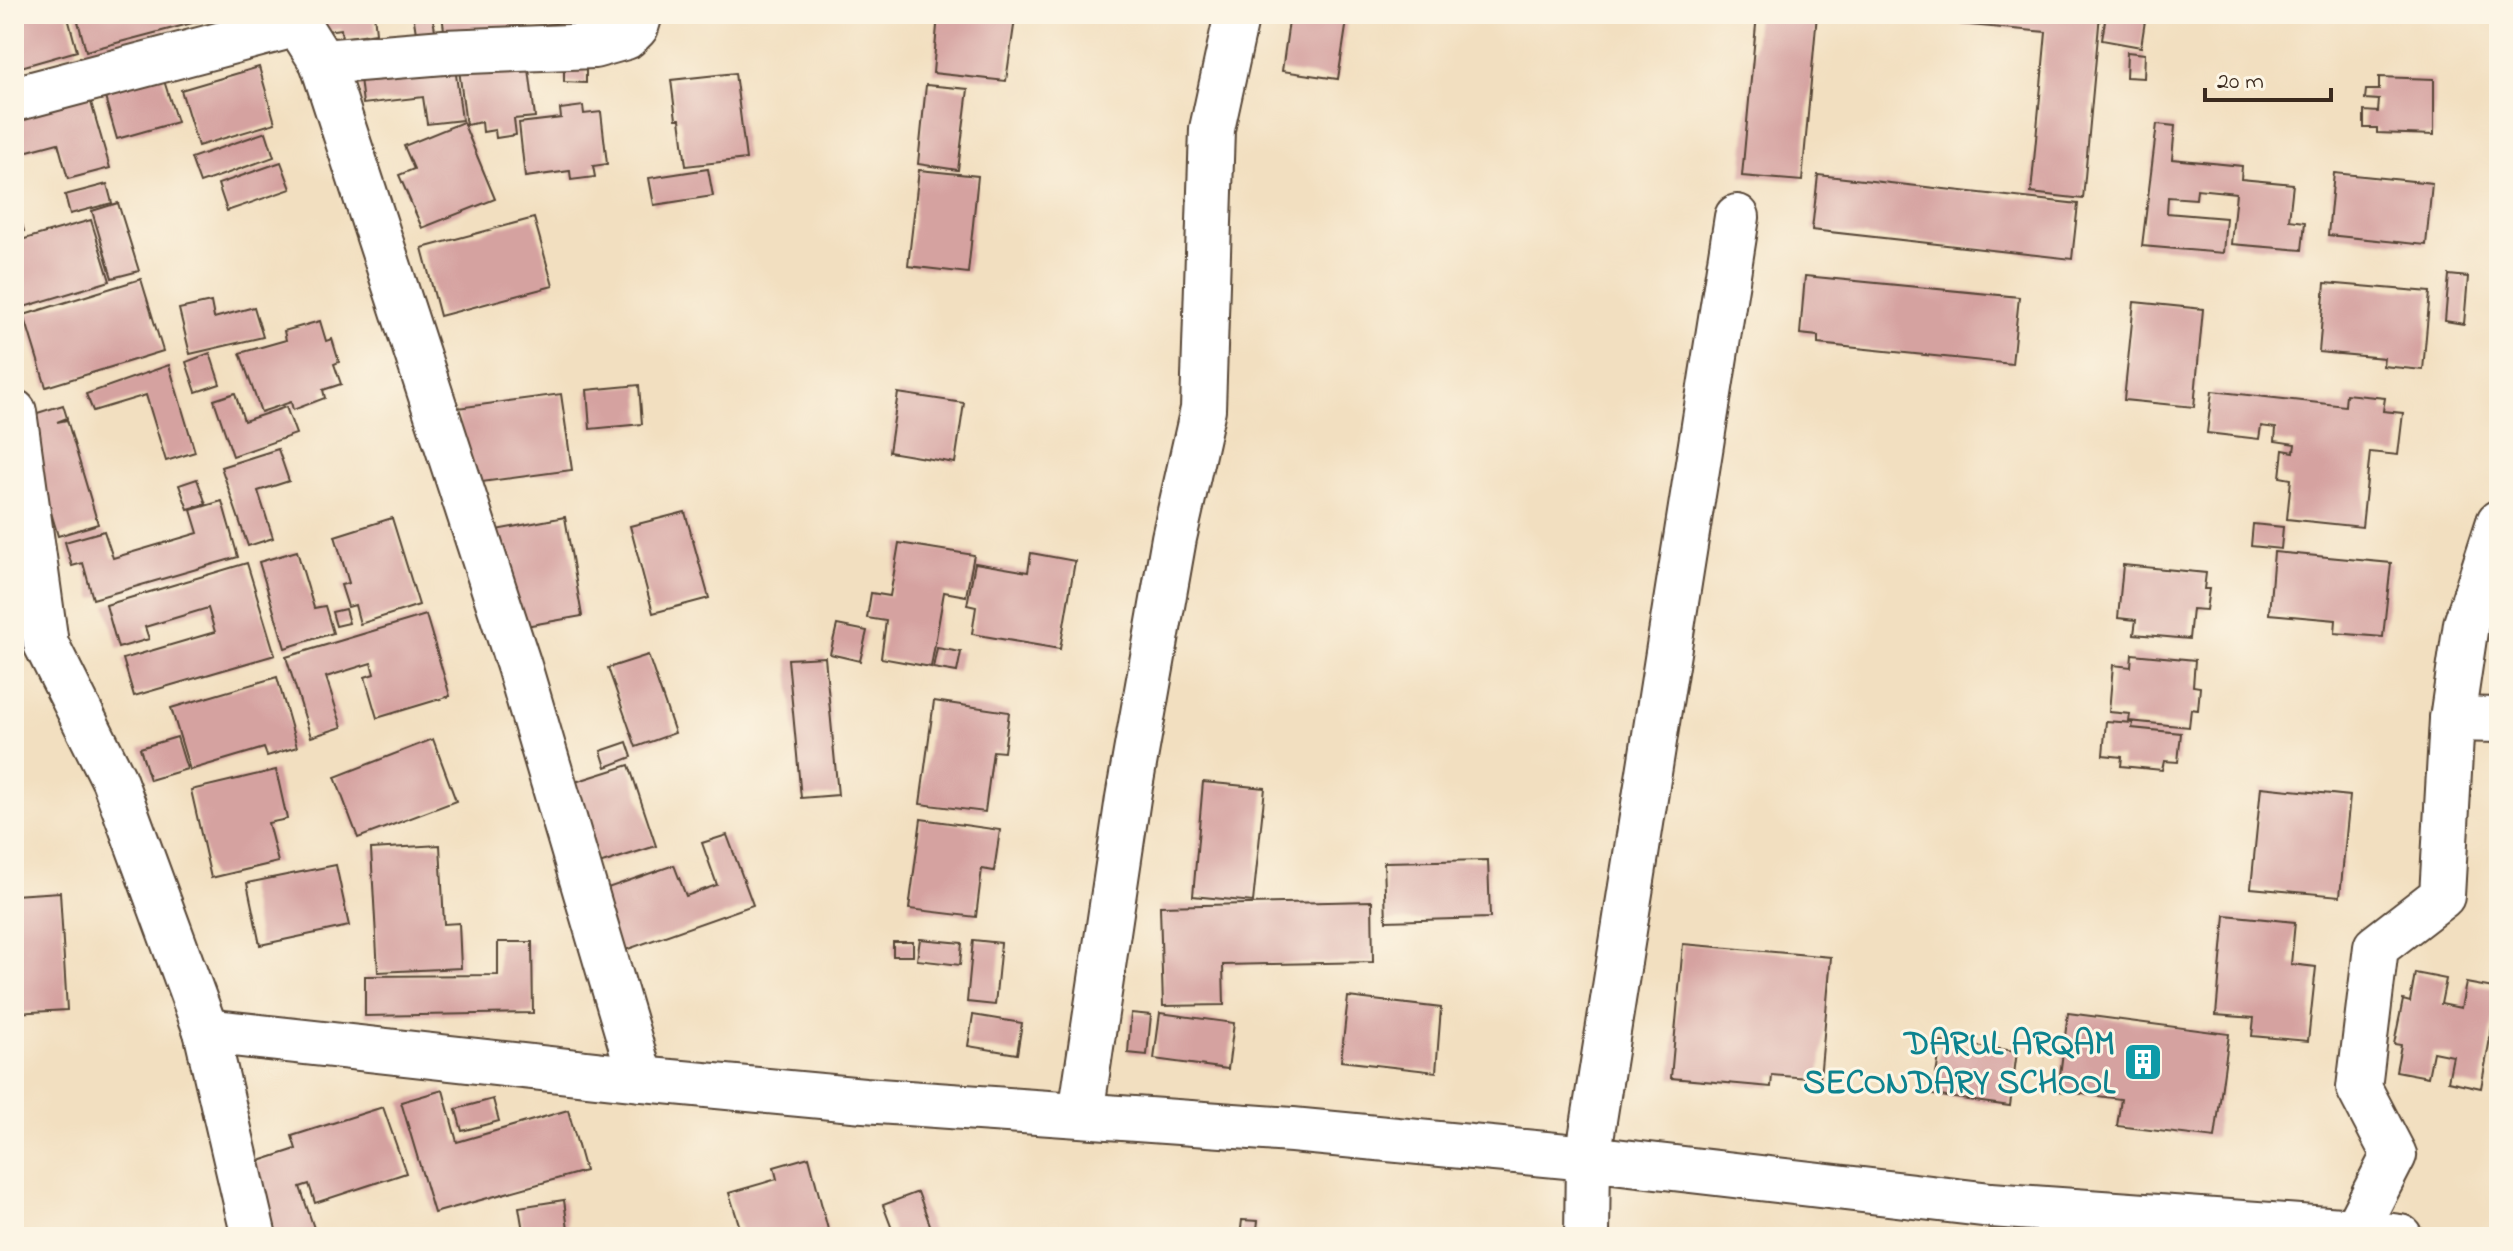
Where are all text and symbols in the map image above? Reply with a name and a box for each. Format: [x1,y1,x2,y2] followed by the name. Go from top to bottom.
[2205,52,2331,102] scale bar
[2217,65,2264,100] text: 20 m
[1803,1021,2116,1110] place label: DARUL ARQAM SECONDARY SCHOOL
[2122,1041,2164,1083] building icon: DARUL ARQAM SECONDARY SCHOOL

